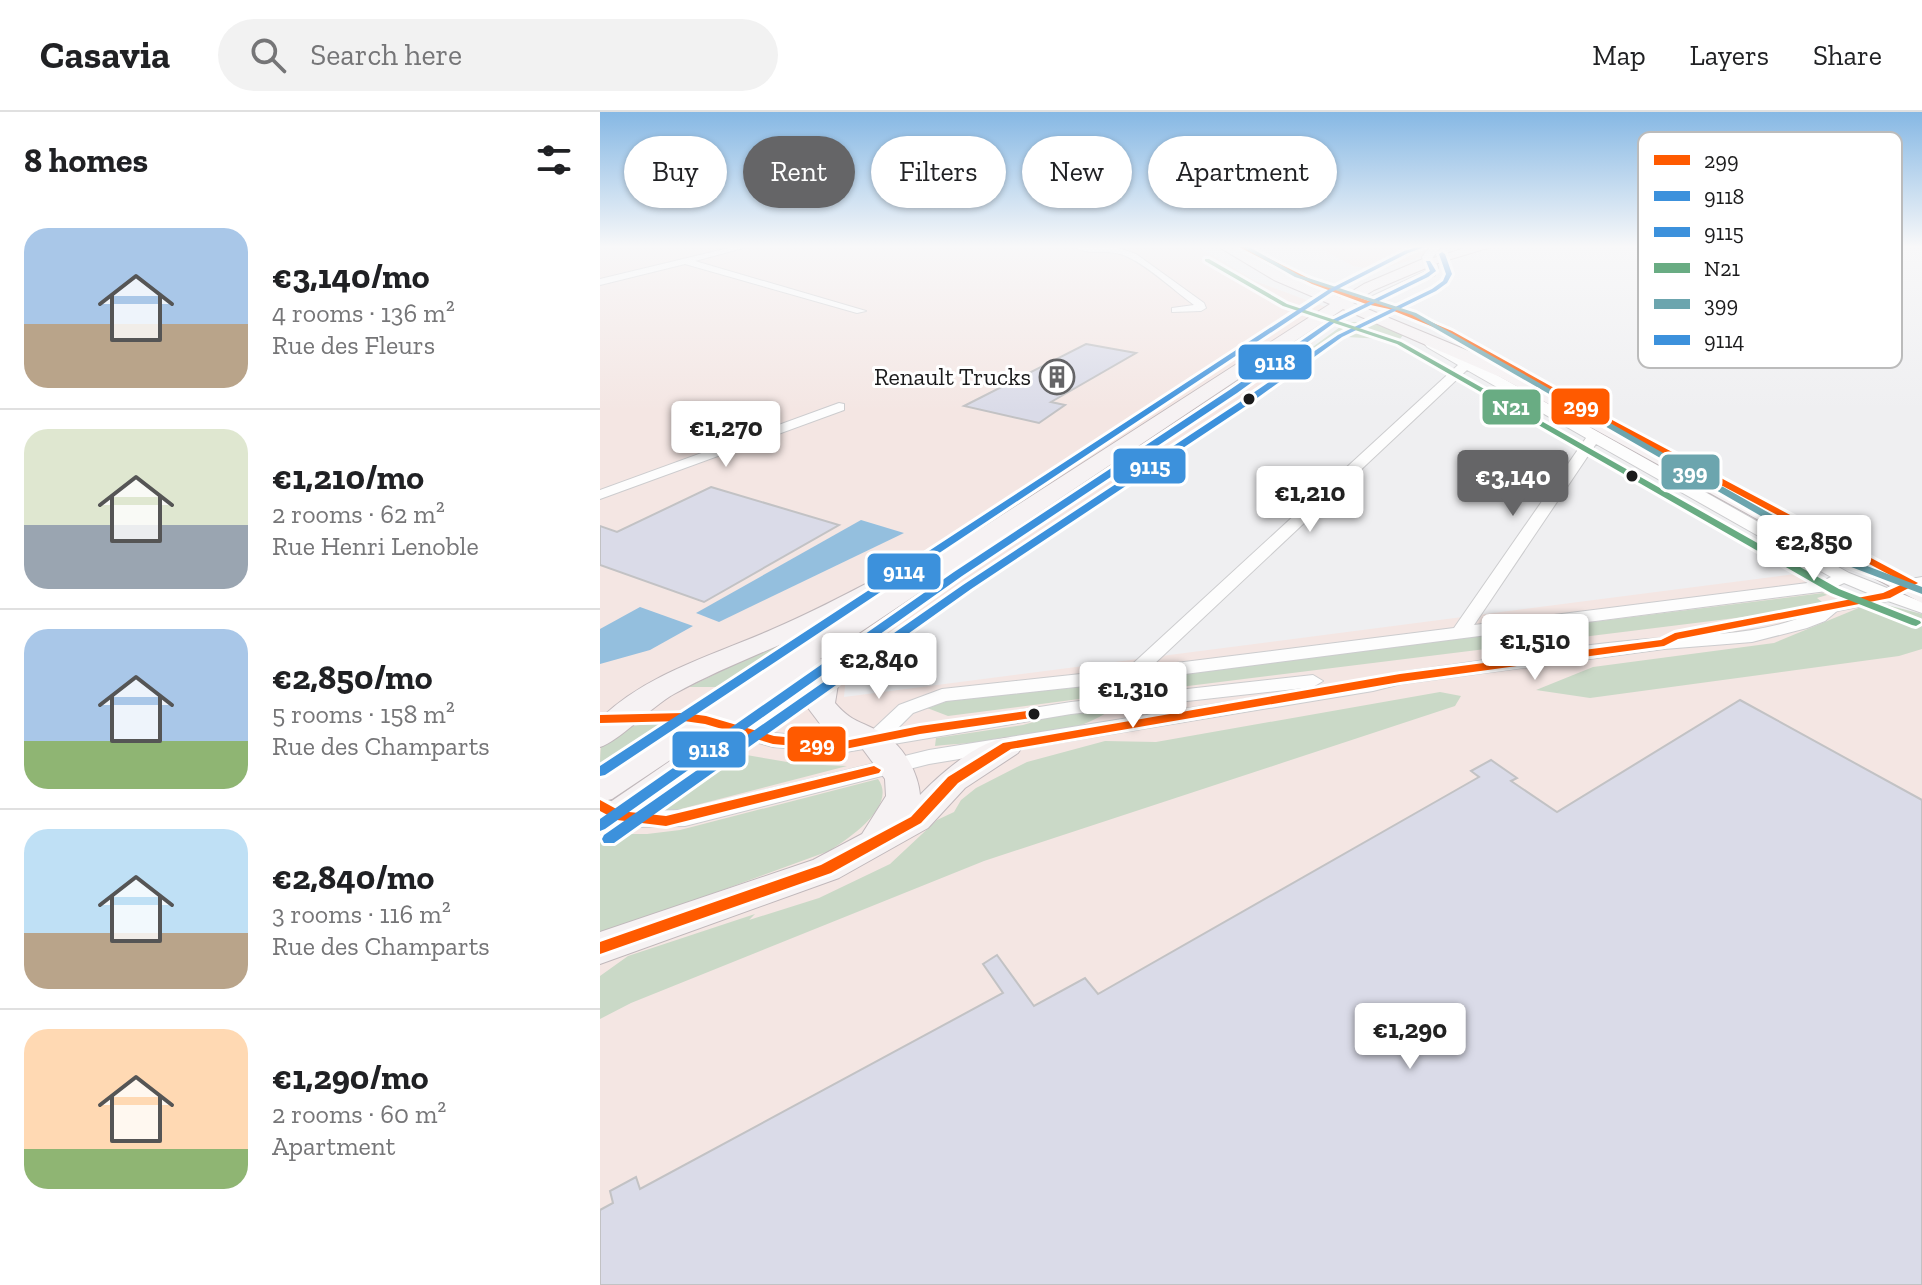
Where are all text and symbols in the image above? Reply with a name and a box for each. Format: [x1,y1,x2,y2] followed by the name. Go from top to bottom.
[218,19,778,91] search box
[40,32,170,78] text: Casavia
[246,33,290,77] icon: search
[310,37,462,73] text: Search here
[1592,39,1646,72] text: Map
[1690,39,1769,72] text: Layers
[1813,39,1882,72] text: Share
[1638,132,1902,368] legend
[624,136,727,208] chip: Buy
[743,136,855,208] chip: Rent
[871,136,1006,208] chip: Filters
[1022,136,1132,208] chip: New
[1148,136,1337,208] chip: Apartment
[532,138,576,182] icon: filters
[24,140,148,181] text: 8 homes
[1704,147,1739,174] text: 299
[1704,183,1744,210] text: 9118
[1704,219,1744,246] text: 9115
[1704,255,1741,282] text: N21
[272,256,430,297] text: €3,140/mo
[88,260,184,356] icon: home
[1704,291,1738,318] text: 399
[272,297,455,329] text: 4 rooms · 136 m²
[1704,327,1745,354] text: 9114
[272,329,435,361] text: Rue des Fleurs
[1237,343,1313,381] line badge: 9118
[1254,349,1296,376] text: 9118
[1038,358,1076,396] building icon: Renault Trucks
[874,362,1031,391] place label: Renault Trucks
[1550,387,1611,426] line badge: 299
[1481,388,1542,426] line badge: N21
[1241,391,1257,407] unlabelled marker
[1563,393,1599,420] text: 299
[1492,394,1530,421] text: N21
[661,401,791,469] pin: €1,270
[689,411,763,443] text: €1,270
[1112,447,1187,485] line badge: 9115
[1448,450,1578,518] pin: €3,140
[1129,453,1171,480] text: 9115
[1660,453,1721,491] line badge: 399
[272,457,424,498] text: €1,210/mo
[1672,459,1708,486] text: 399
[1475,460,1551,492] text: €3,140
[88,461,184,557] icon: home
[1245,466,1375,534] pin: €1,210
[1624,468,1640,484] unlabelled marker
[1274,476,1346,508] text: €1,210
[272,498,445,530] text: 2 rooms · 62 m²
[1749,515,1879,583] pin: €2,850
[1775,525,1853,557] text: €2,850
[272,530,479,562] text: Rue Henri Lenoble
[866,552,942,591] line badge: 9114
[883,558,925,585] text: 9114
[1470,614,1600,682] pin: €1,510
[1500,624,1570,656] text: €1,510
[814,633,944,701] pin: €2,840
[840,643,918,675] text: €2,840
[272,657,433,698] text: €2,850/mo
[88,661,184,757] icon: home
[1068,662,1198,730] pin: €1,310
[1097,672,1169,704] text: €1,310
[272,698,455,730] text: 5 rooms · 158 m²
[1026,706,1042,722] unlabelled marker
[786,725,847,763] line badge: 299
[272,730,490,762] text: Rue des Champarts
[671,730,747,769] line badge: 9118
[799,731,835,758] text: 299
[688,736,730,763] text: 9118
[272,857,434,898] text: €2,840/mo
[88,861,184,957] icon: home
[272,898,451,930] text: 3 rooms · 116 m²
[272,930,490,962] text: Rue des Champarts
[1345,1003,1475,1071] pin: €1,290
[1373,1013,1447,1045] text: €1,290
[272,1057,429,1098] text: €1,290/mo
[88,1061,184,1157] icon: home
[272,1098,446,1130] text: 2 rooms · 60 m²
[272,1130,395,1162] text: Apartment

